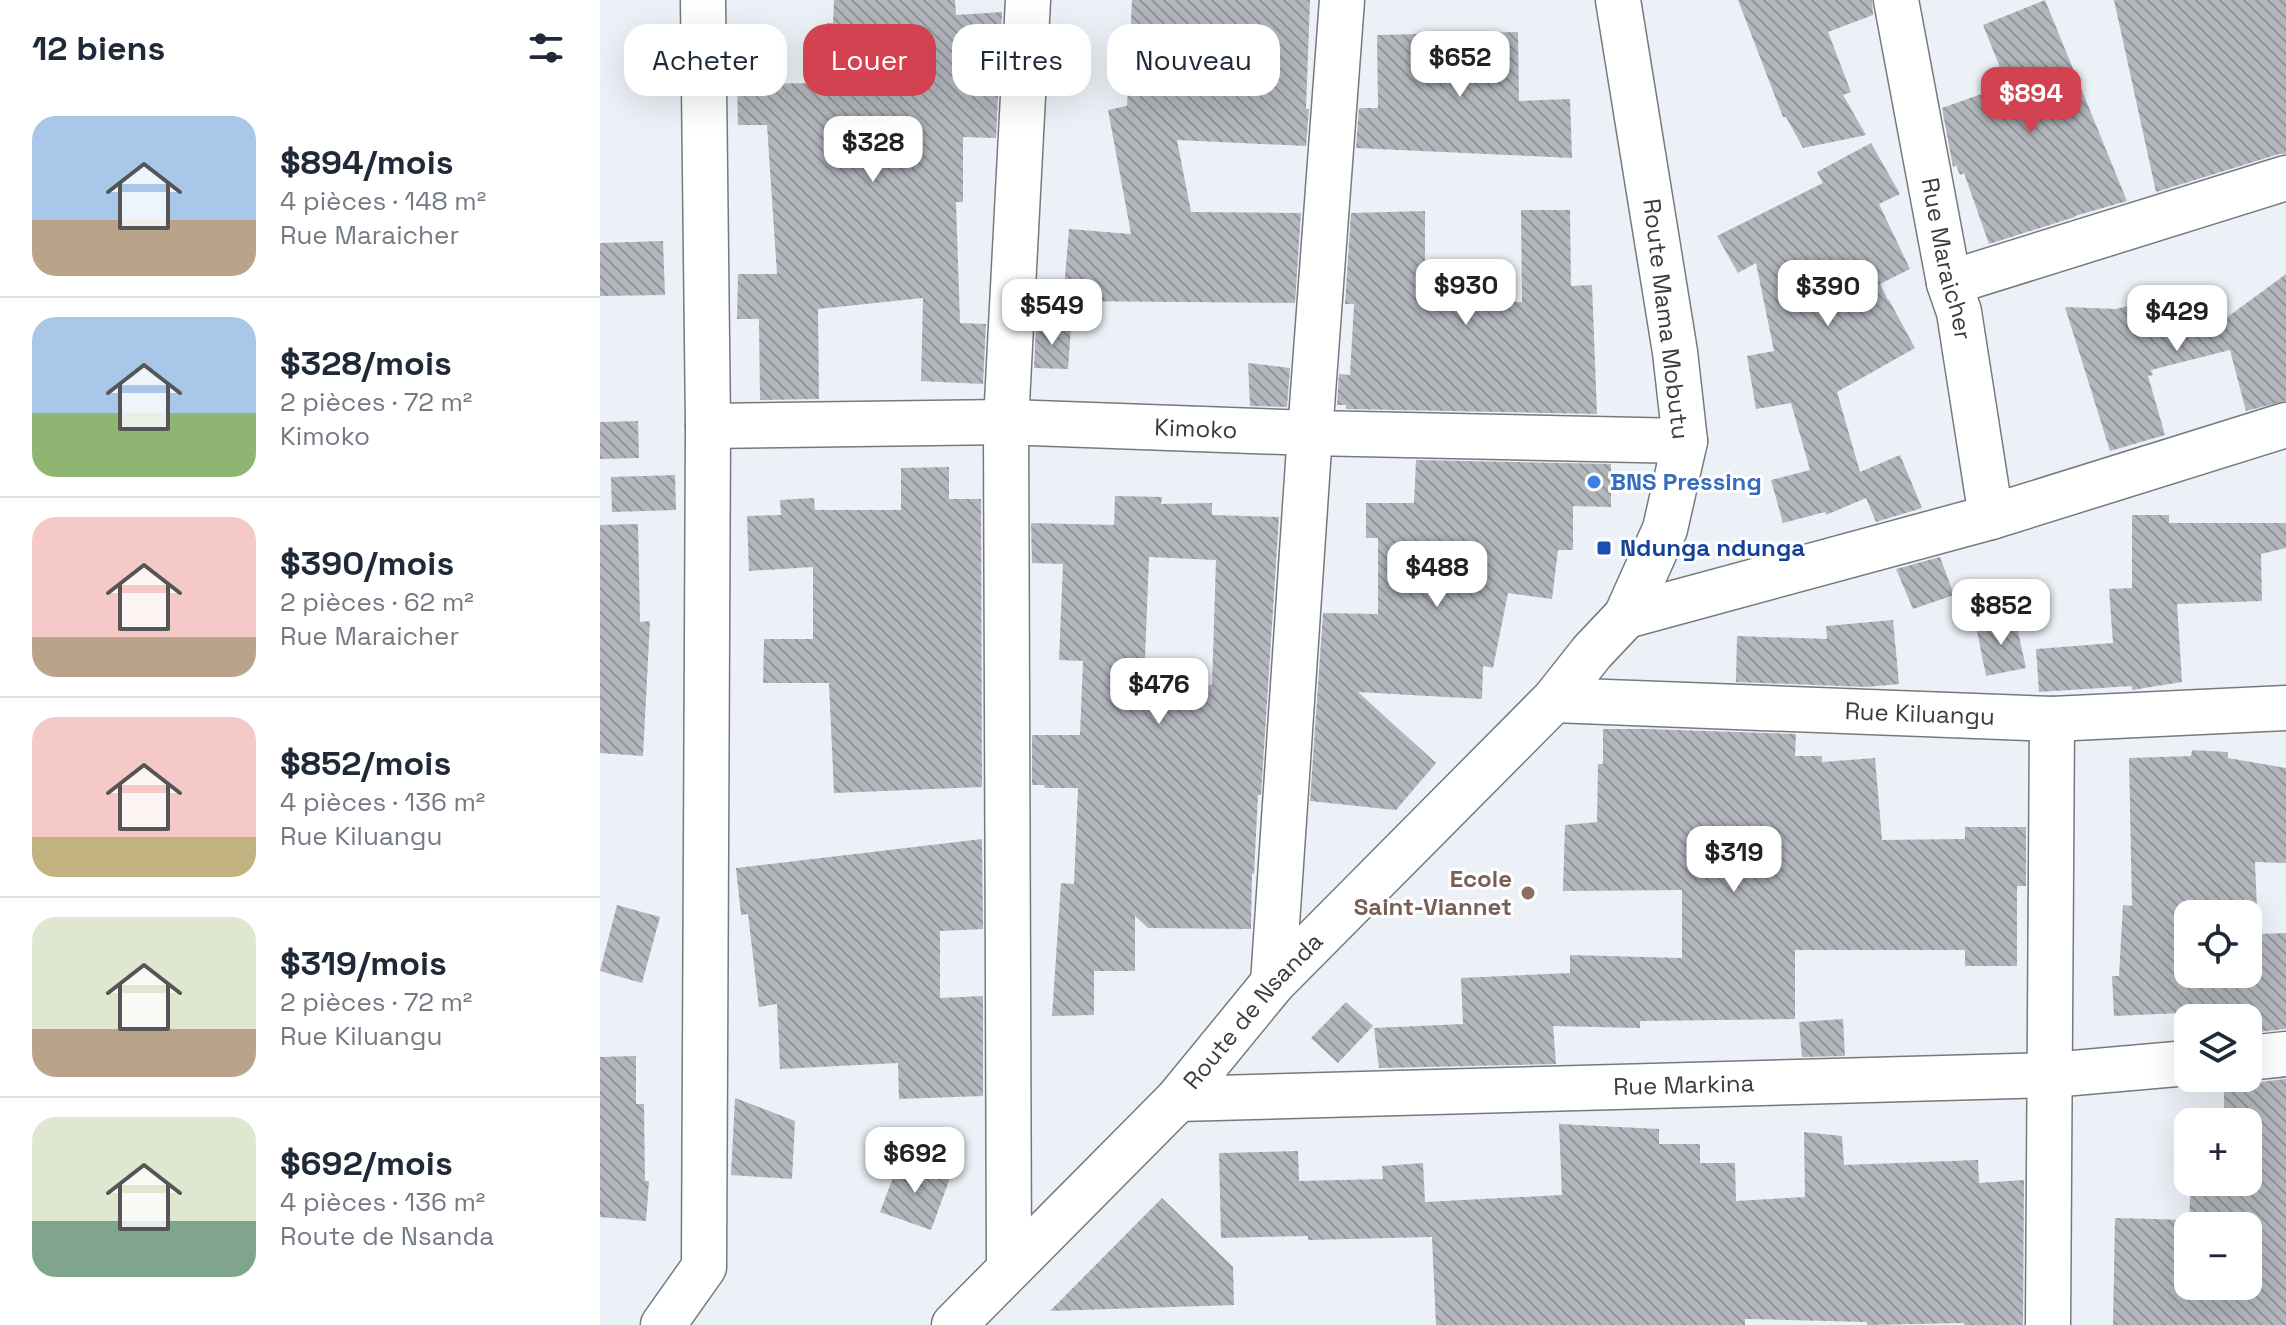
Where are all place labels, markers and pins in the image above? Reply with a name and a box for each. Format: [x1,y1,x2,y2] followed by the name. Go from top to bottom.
[1413,31,1507,99] pin: $652
[1984,67,2078,135] pin: $894
[826,116,920,184] pin: $328
[1419,259,1513,327] pin: $930
[1781,260,1875,328] pin: $390
[1005,279,1099,347] pin: $549
[2130,285,2224,353] pin: $429
[1610,466,1762,497] place label: BNS Pressing
[1585,473,1603,491] marker: BNS Pressing
[1620,532,1805,563] place label: Ndunga ndunga
[1595,539,1613,557] marker: Ndunga ndunga
[1390,541,1484,609] pin: $488
[1954,579,2048,647] pin: $852
[1112,658,1206,726] pin: $476
[1687,826,1781,894] pin: $319
[1354,863,1512,922] place label: Ecole Saint-Viannet
[1519,884,1537,902] marker: Ecole Saint-Viannet
[868,1127,962,1195] pin: $692

